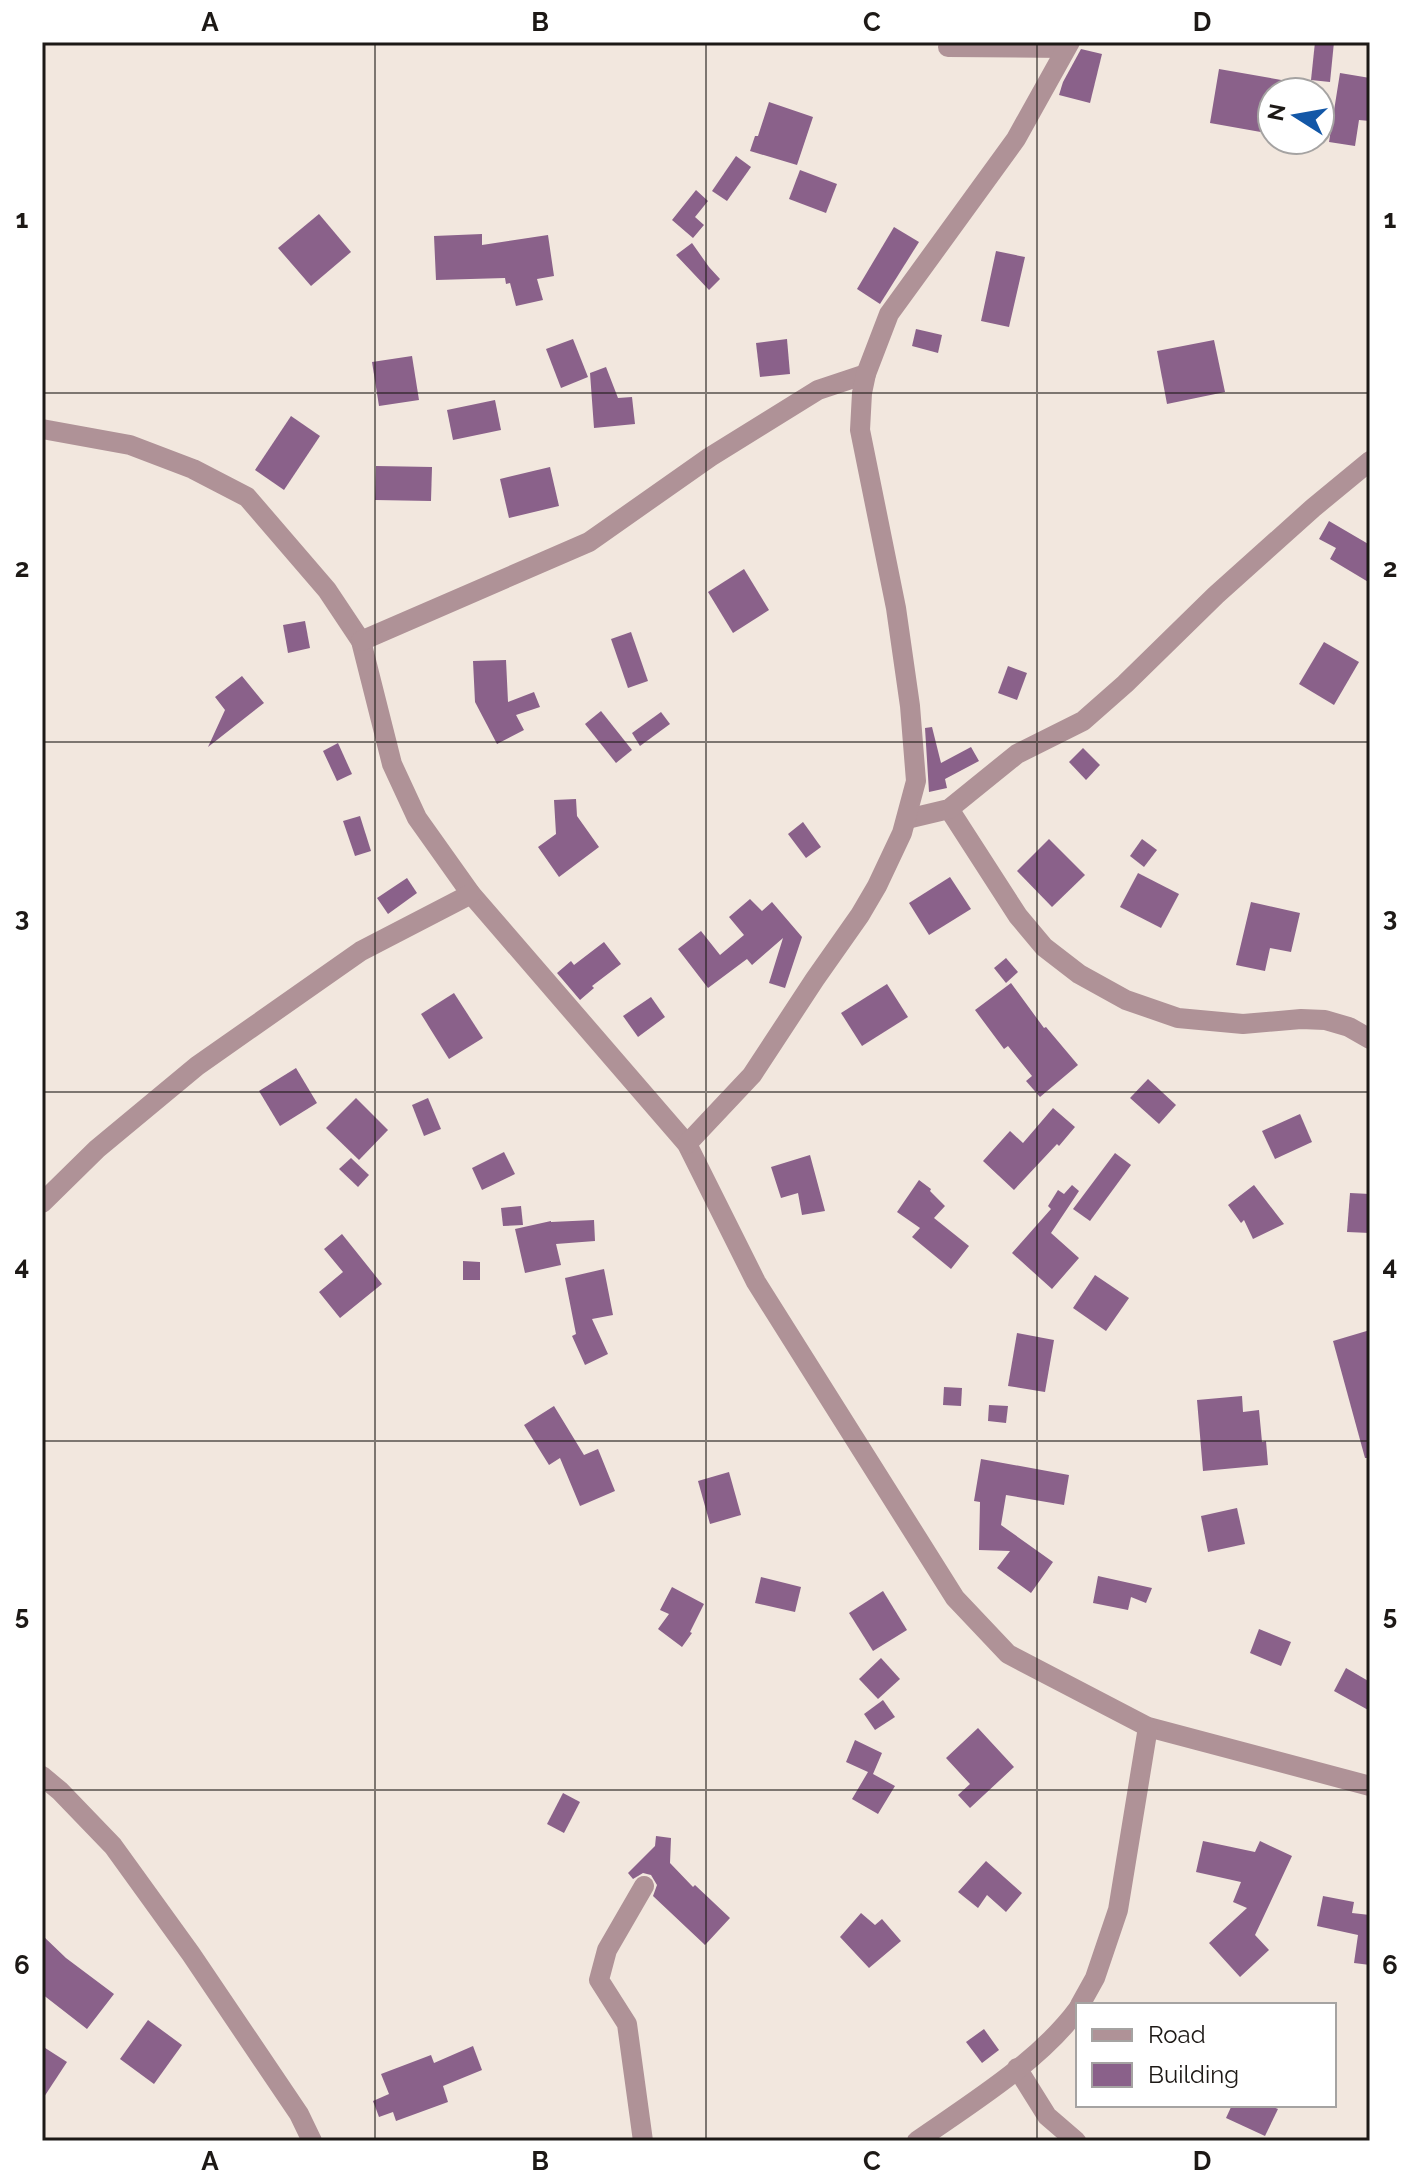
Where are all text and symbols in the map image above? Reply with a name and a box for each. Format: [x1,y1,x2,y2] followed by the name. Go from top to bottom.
[201,7,219,37] text: A
[531,7,549,37] text: B
[863,7,881,37] text: C
[1193,7,1211,37] text: D
[1256,76,1336,156] north arrow
[1262,101,1291,123] text: N
[16,204,29,234] text: 1
[1384,204,1397,234] text: 1
[15,553,29,583] text: 2
[1383,553,1397,583] text: 2
[15,902,29,932] text: 3
[1383,902,1397,932] text: 3
[15,1251,29,1281] text: 4
[1383,1251,1397,1281] text: 4
[15,1600,29,1630] text: 5
[1383,1600,1397,1630] text: 5
[14,1950,30,1980] text: 6
[1382,1950,1398,1980] text: 6
[1076,2003,1336,2107] legend
[1148,2020,1206,2049] text: Road
[1148,2060,1239,2089] text: Building
[201,2146,219,2176] text: A
[531,2146,549,2176] text: B
[863,2146,881,2176] text: C
[1193,2146,1211,2176] text: D

